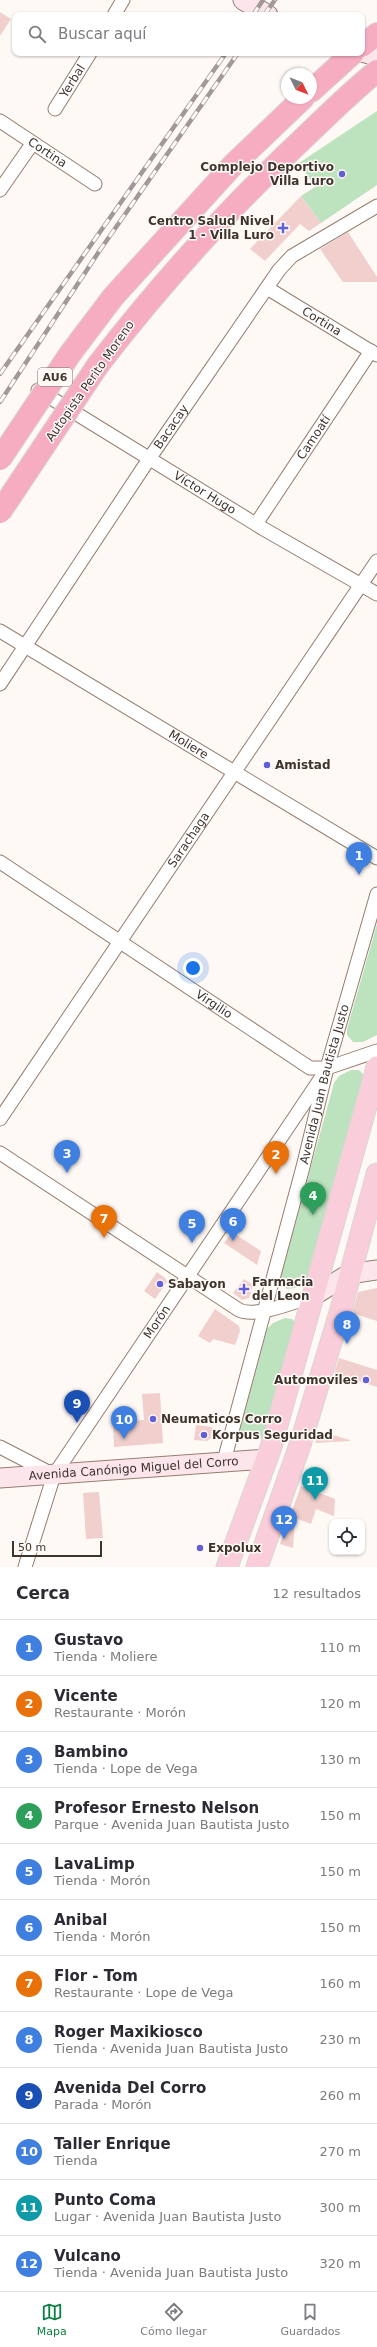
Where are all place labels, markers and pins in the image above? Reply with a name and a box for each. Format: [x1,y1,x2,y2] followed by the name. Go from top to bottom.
[200,160,334,188] place label: Complejo Deportivo Villa Luro
[337,169,347,179] marker: Complejo Deportivo Villa Luro
[148,214,274,242] place label: Centro Salud Nivel 1 - Villa Luro
[277,222,289,234] marker: Centro Salud Nivel 1 - Villa Luro
[275,758,330,772] place label: Amistad
[262,760,272,770] marker: Amistad
[346,842,372,875] pin: 1
[54,1140,80,1173] pin: 3
[263,1141,289,1174] pin: 2
[300,1182,326,1215] pin: 4
[91,1205,117,1238] pin: 7
[220,1208,246,1241] pin: 6
[179,1210,205,1243] pin: 5
[252,1275,313,1303] place label: Farmacia del Leon
[168,1277,226,1291] place label: Sabayon
[155,1279,165,1289] marker: Sabayon
[239,1284,249,1294] marker: Farmacia del Leon
[334,1311,360,1344] pin: 8
[274,1373,358,1387] place label: Automoviles
[361,1375,371,1385] marker: Automoviles
[64,1390,90,1423] pin: 9
[111,1406,137,1439] pin: 10
[161,1412,282,1426] place label: Neumaticos Corro
[148,1414,158,1424] marker: Neumaticos Corro
[212,1428,333,1442] place label: Korpus Seguridad
[199,1430,209,1440] marker: Korpus Seguridad
[302,1467,328,1500] pin: 11
[271,1506,297,1539] pin: 12
[208,1541,261,1555] place label: Expolux
[195,1543,205,1553] marker: Expolux

